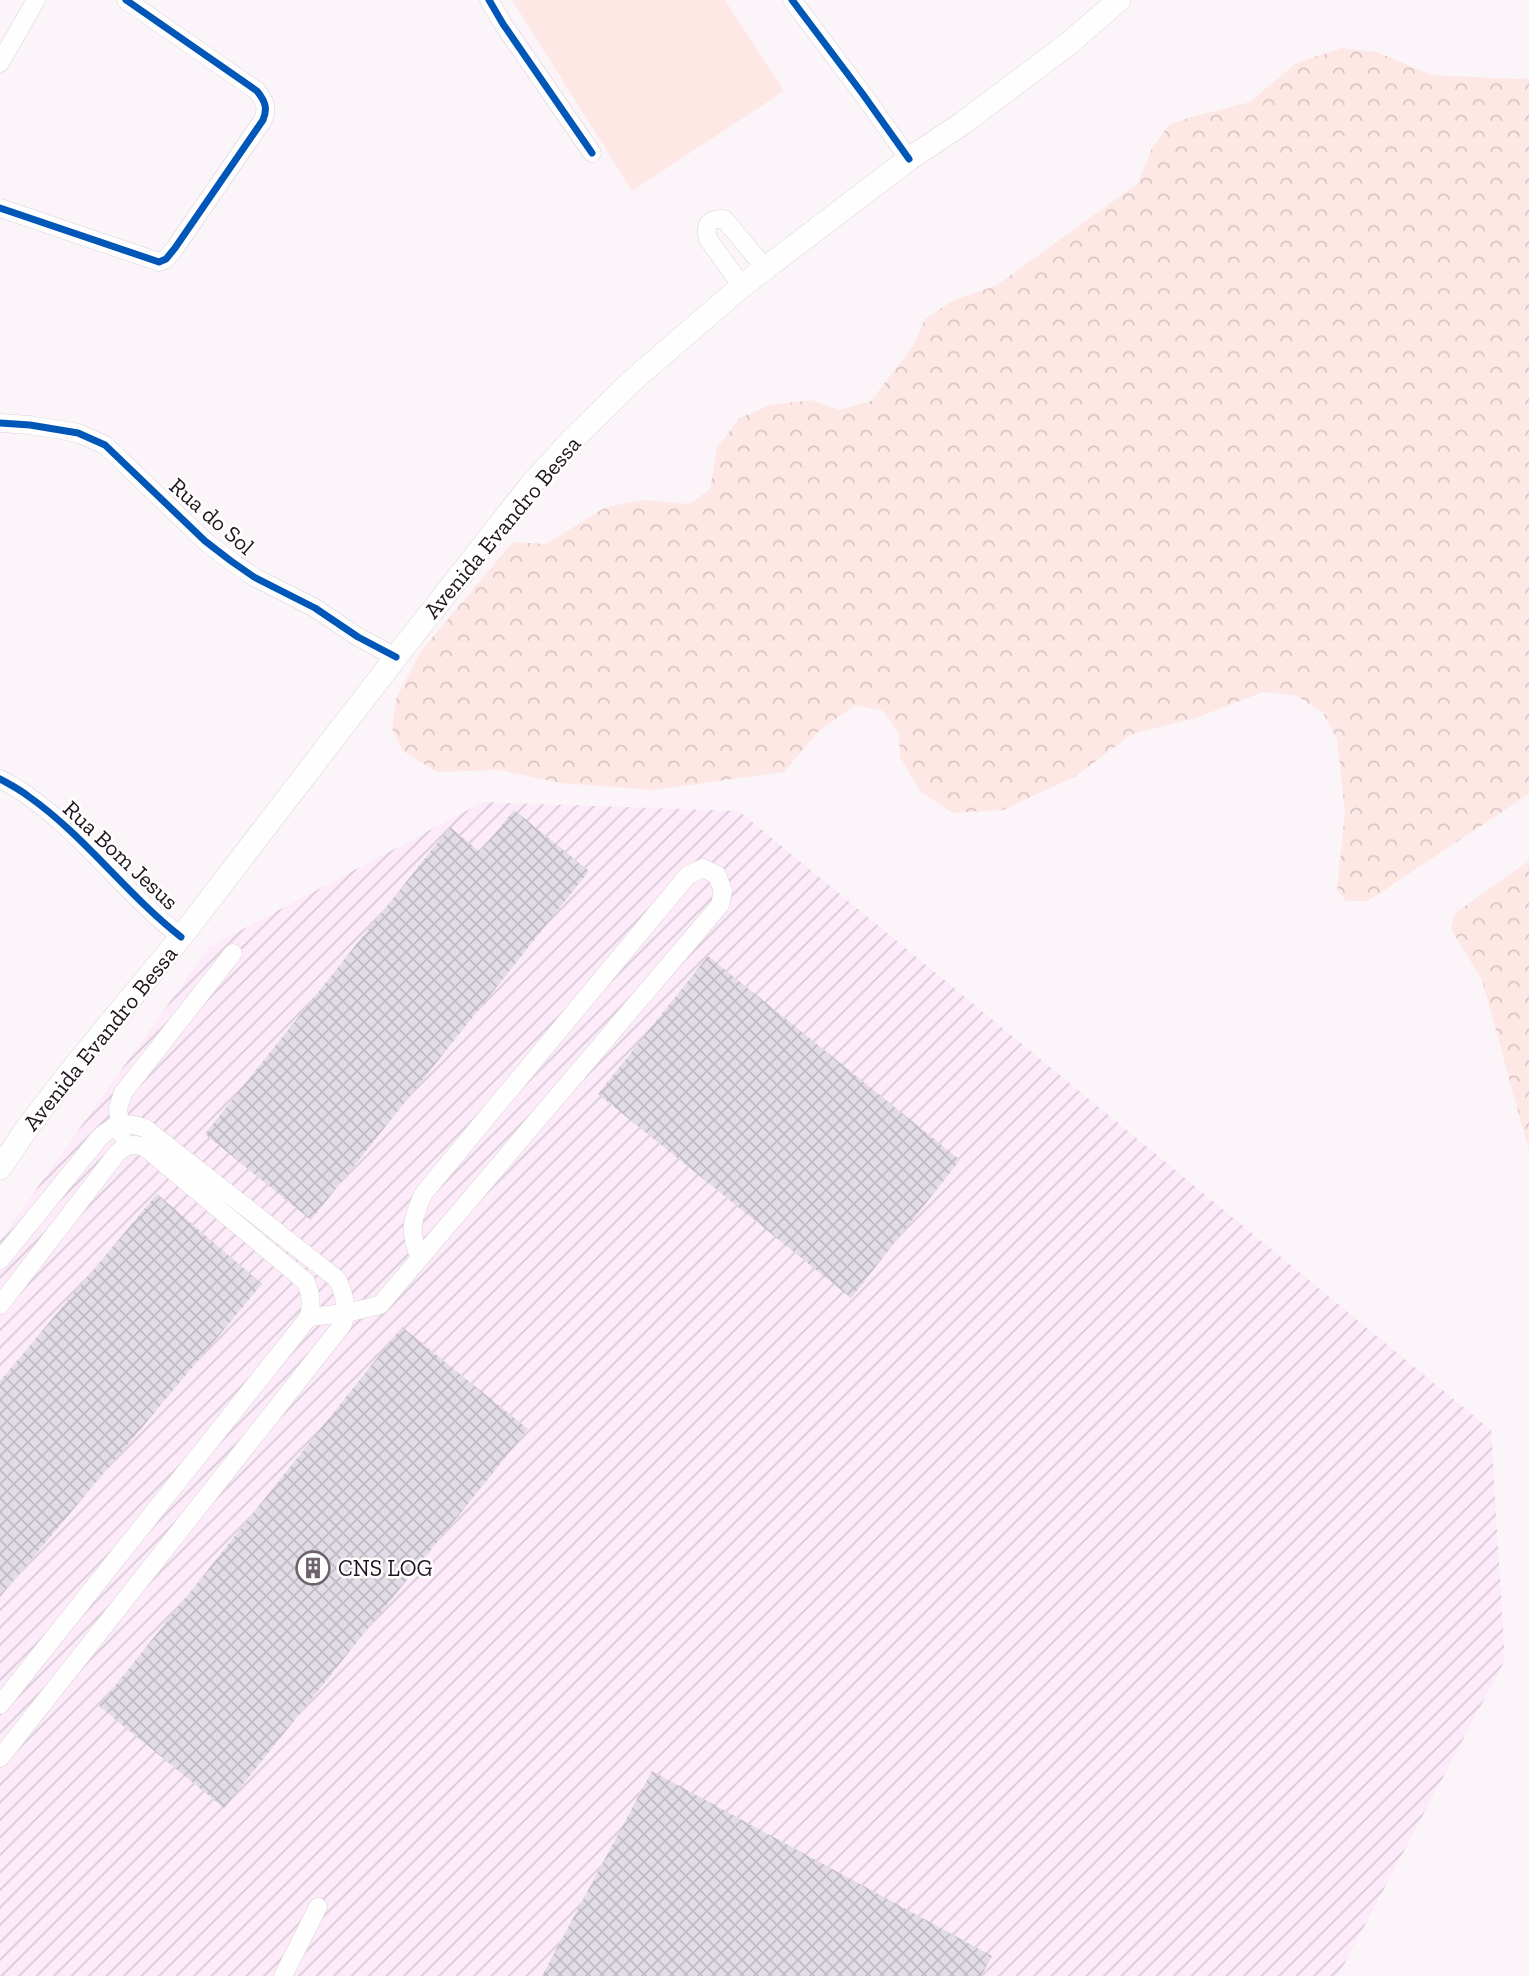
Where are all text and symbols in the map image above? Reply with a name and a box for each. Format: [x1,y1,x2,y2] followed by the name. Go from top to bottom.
[418,430,586,624] street label: Avenida Evandro Bessa
[164,472,260,560] street label: Rua do Sol
[58,794,184,916] street label: Rua Bom Jesus
[17,940,183,1136] street label: Avenida Evandro Bessa
[294,1549,332,1587] building icon: CNS LOG
[338,1554,433,1582] place label: CNS LOG

